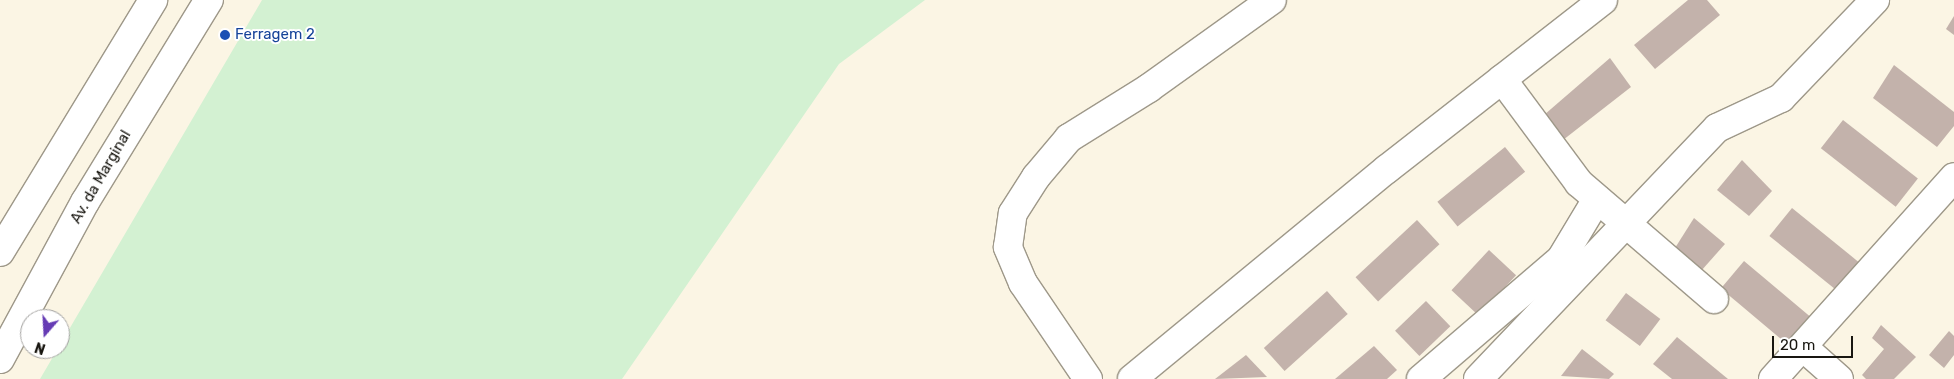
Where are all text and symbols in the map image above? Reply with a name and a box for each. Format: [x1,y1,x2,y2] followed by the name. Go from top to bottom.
[235,26,315,44] place label: Ferragem 2
[219,29,231,41] marker: Ferragem 2
[67,127,135,227] street label: Av. da Marginal
[20,309,70,359] north arrow
[1774,326,1855,358] scale bar
[1780,336,1815,354] text: 20 m
[33,338,48,357] text: N

